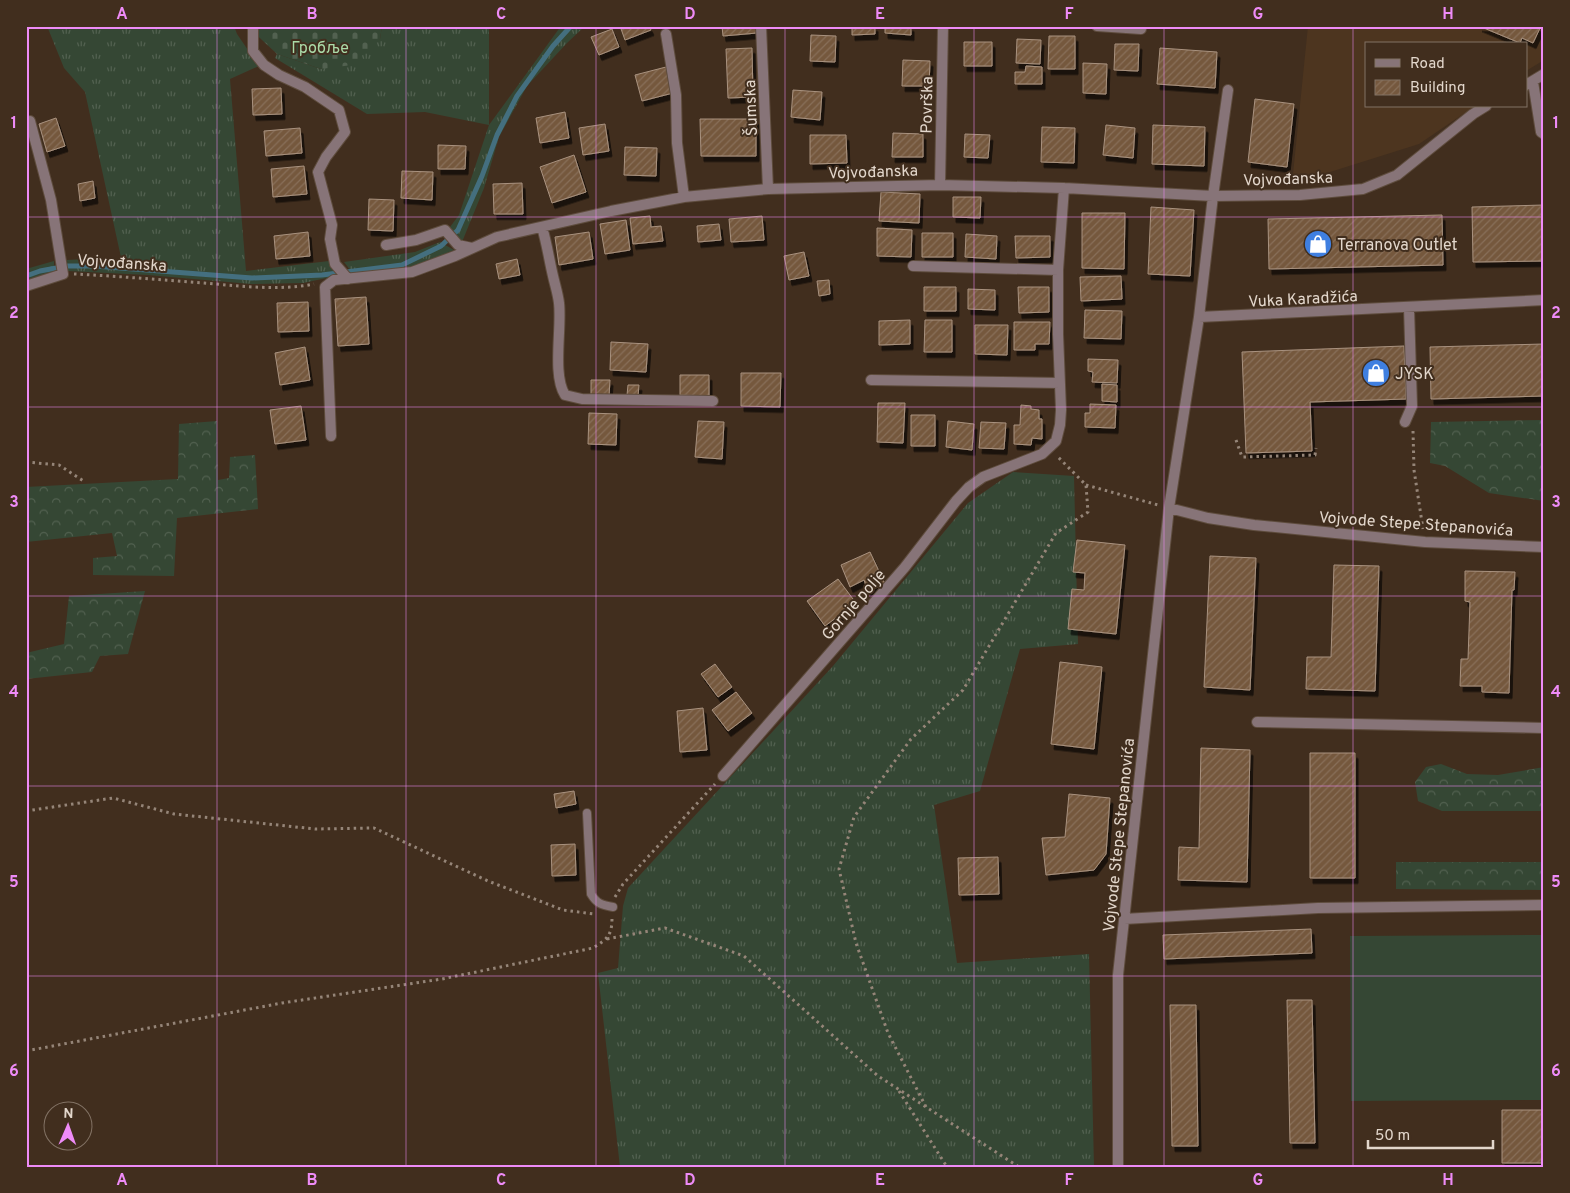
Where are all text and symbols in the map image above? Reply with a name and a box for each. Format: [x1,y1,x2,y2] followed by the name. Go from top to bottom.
[116,5,128,25] text: A
[306,5,318,25] text: B
[496,5,506,25] text: C
[684,5,696,25] text: D
[875,5,885,25] text: E
[1064,5,1074,25] text: F
[1253,5,1263,25] text: G
[1442,5,1454,25] text: H
[291,39,349,59] park label: Гробље
[1365,42,1528,108] legend
[1410,55,1445,74] text: Road
[918,76,938,134] street label: Površka
[739,79,763,136] street label: Šumska
[1410,79,1465,98] text: Building
[11,114,17,134] text: 1
[1553,114,1559,134] text: 1
[828,161,918,185] street label: Vojvođanska
[1243,168,1333,192] street label: Vojvođanska
[1303,229,1333,259] shop icon: Terranova Outlet
[1337,236,1458,256] place label: Terranova Outlet
[76,251,167,277] street label: Vojvođanska
[1248,287,1358,313] street label: Vuka Karadžića
[9,304,19,324] text: 2
[1551,304,1561,324] text: 2
[1361,358,1391,388] shop icon: JYSK
[1395,365,1434,385] place label: JYSK
[9,493,19,513] text: 3
[1551,493,1561,513] text: 3
[1318,508,1514,542] street label: Vojvode Stepe Stepanovića
[818,566,891,645] street label: Gornje polje
[9,683,19,703] text: 4
[1551,683,1561,703] text: 4
[1100,737,1140,933] street label: Vojvode Stepe Stepanovića
[9,873,19,893] text: 5
[1551,873,1561,893] text: 5
[9,1062,19,1082] text: 6
[1551,1062,1561,1082] text: 6
[42,1100,92,1150] north arrow
[63,1106,74,1123] text: N
[1368,1118,1492,1150] scale bar
[1375,1127,1410,1146] text: 50 m
[116,1171,128,1191] text: A
[306,1171,318,1191] text: B
[496,1171,506,1191] text: C
[684,1171,696,1191] text: D
[875,1171,885,1191] text: E
[1064,1171,1074,1191] text: F
[1253,1171,1263,1191] text: G
[1442,1171,1454,1191] text: H

